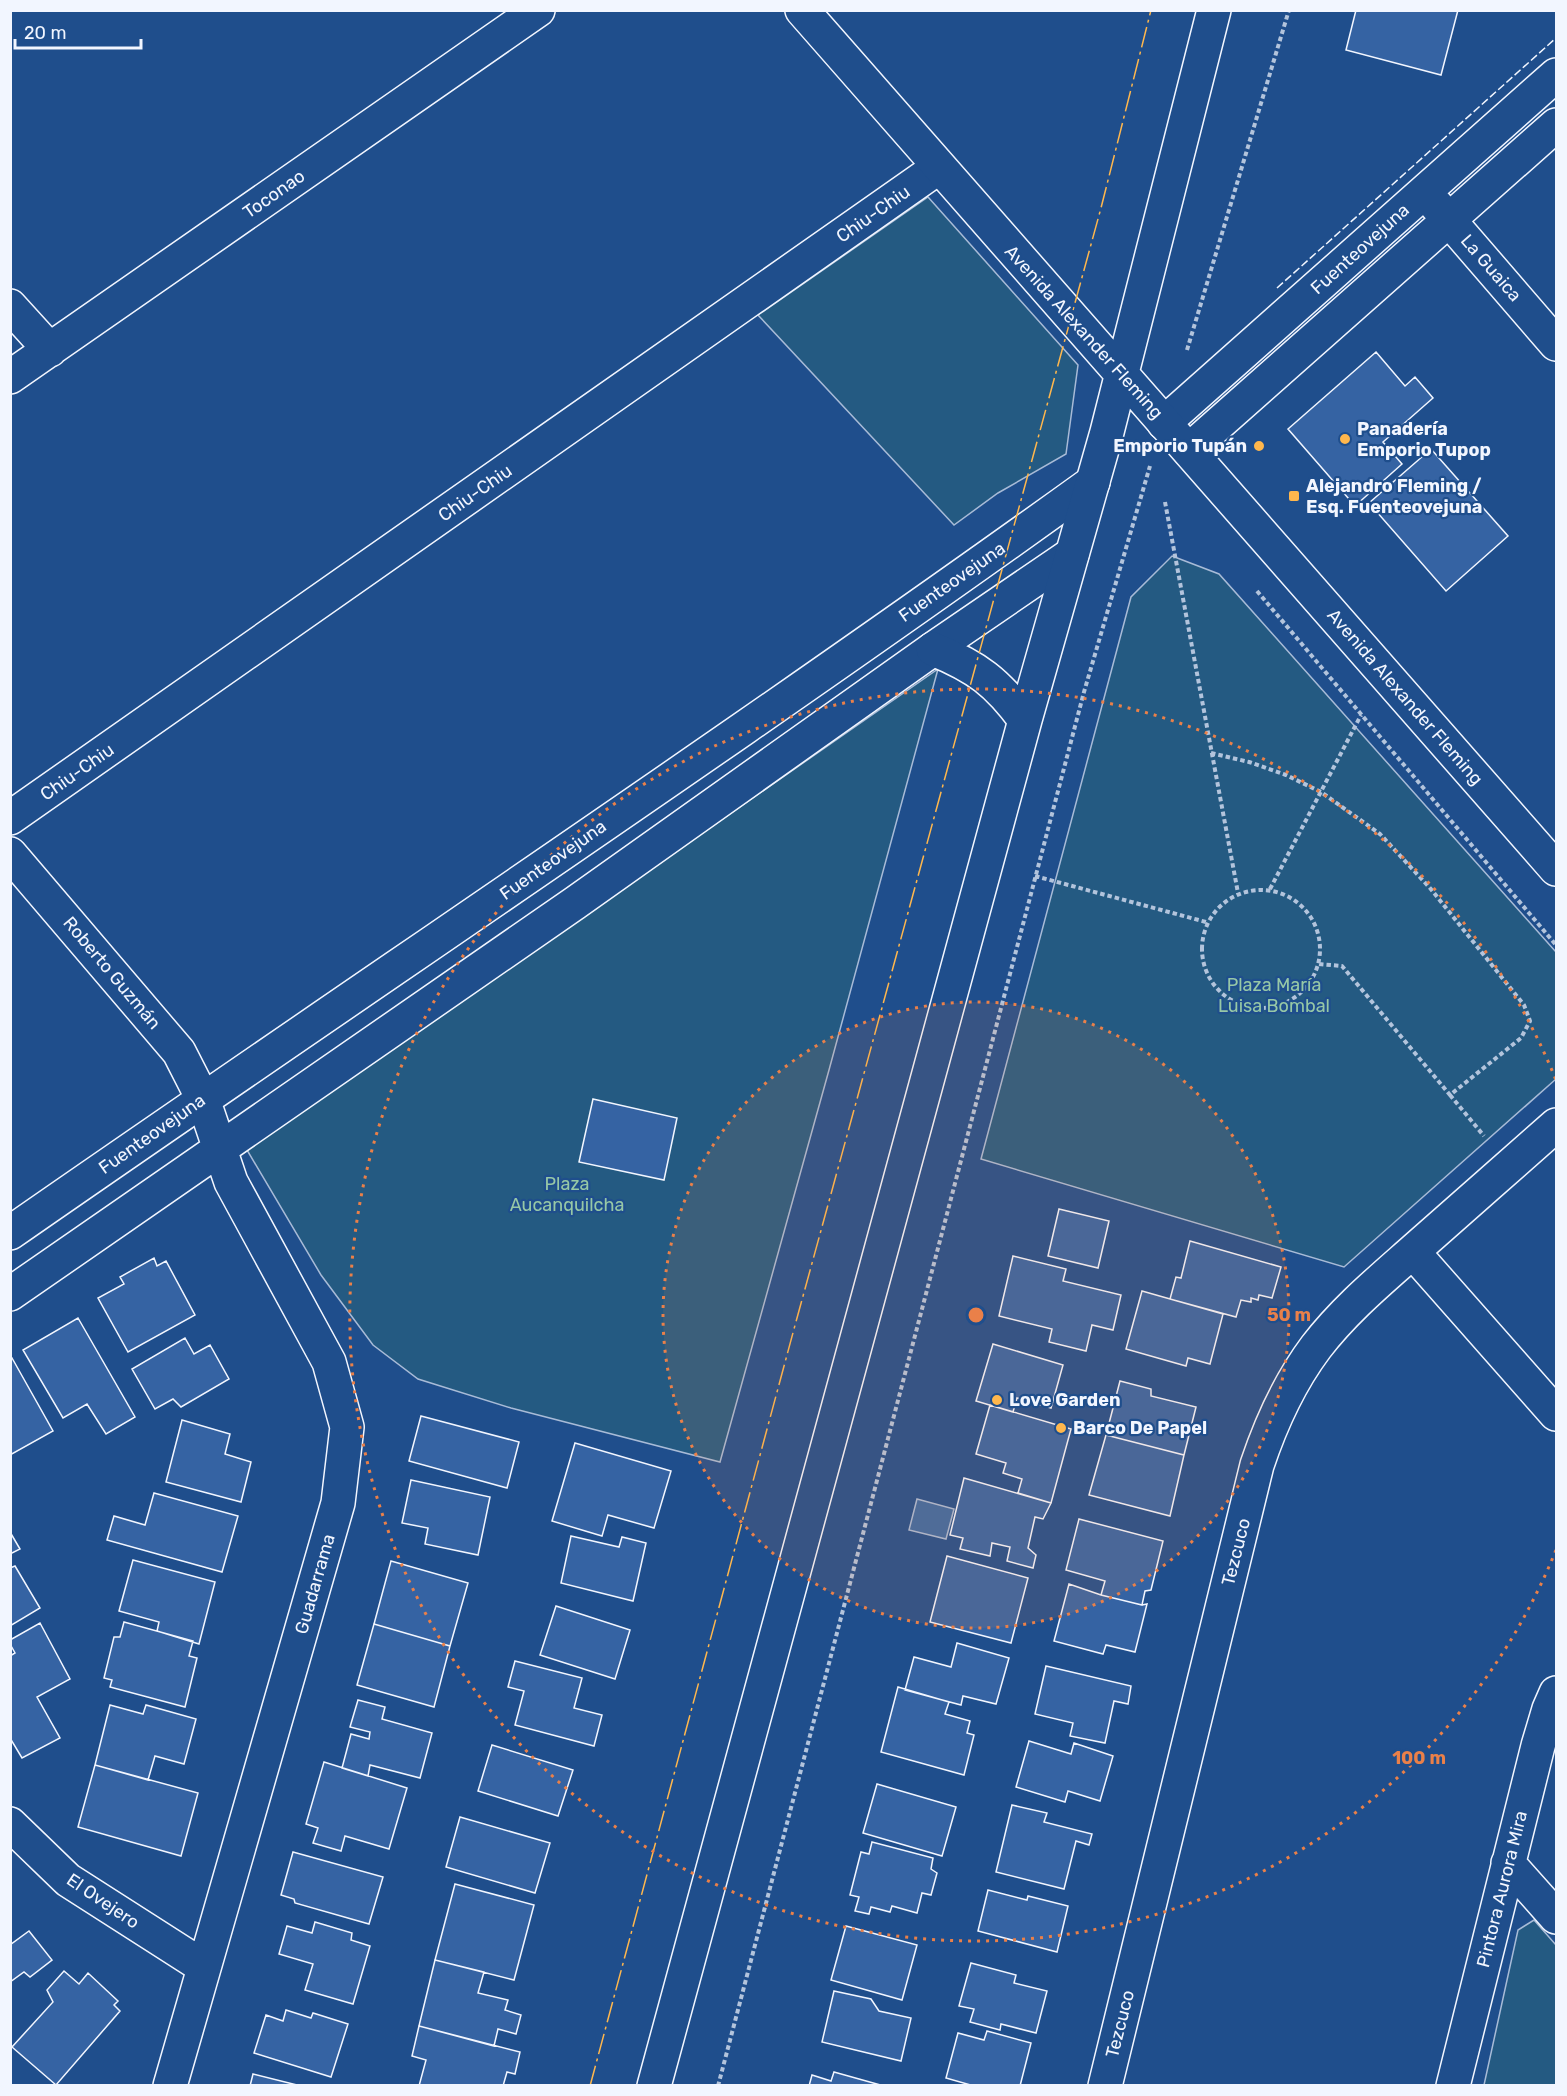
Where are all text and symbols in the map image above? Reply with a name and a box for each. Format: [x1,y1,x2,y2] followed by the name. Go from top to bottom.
[15,12,141,50] scale bar
[24,22,66,44] text: 20 m
[239,165,309,223] street label: Toconao
[832,181,914,247] street label: Chiu-Chiu
[1306,199,1414,299] street label: Fuenteovejuna
[1456,230,1526,306] street label: La Guaica
[1000,241,1168,423] street label: Avenida Alexander Fleming
[1357,418,1491,461] place label: Panadería Emporio Tupop
[1338,432,1352,446] marker: Panadería Emporio Tupop
[1113,435,1247,457] place label: Emporio Tupán
[1252,439,1266,453] marker: Emporio Tupán
[434,460,516,526] street label: Chiu-Chiu
[1306,475,1482,518] place label: Alejandro Fleming / Esq. Fuenteovejuna
[1287,489,1301,503] marker: Alejandro Fleming / Esq. Fuenteovejuna
[894,537,1010,627] street label: Fuenteovejuna
[1322,604,1488,790] street label: Avenida Alexander Fleming
[36,739,118,805] street label: Chiu-Chiu
[495,815,611,905] street label: Fuenteovejuna
[58,912,166,1034] street label: Roberto Guzmán
[1218,974,1330,1017] park label: Plaza María Luisa Bombal
[94,1089,210,1179] street label: Fuenteovejuna
[510,1173,624,1216] park label: Plaza Aucanquilcha
[1267,1304,1311,1326] text: 50 m
[966,1305,986,1325] centre of rings
[1009,1389,1120,1411] place label: Love Garden
[990,1393,1004,1407] marker: Love Garden
[1073,1417,1207,1439] place label: Barco De Papel
[1054,1421,1068,1435] marker: Barco De Papel
[1217,1516,1255,1588] street label: Tezcuco
[290,1531,340,1637] street label: Guadarrama
[1392,1747,1446,1769] text: 100 m
[1472,1808,1532,1970] street label: Pintora Aurora Mira
[62,1869,144,1933] street label: El Ovejero
[1101,1988,1139,2060] street label: Tezcuco

